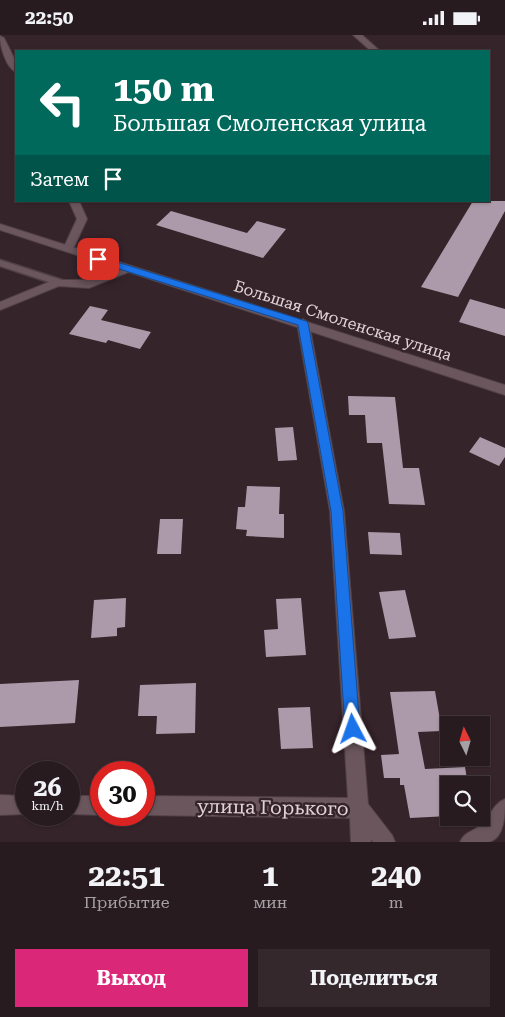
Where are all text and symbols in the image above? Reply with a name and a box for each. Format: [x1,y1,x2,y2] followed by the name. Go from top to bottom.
[25,6,74,29] text: 22:50
[113,69,214,110] text: 150 m
[30,70,95,135] icon: left
[113,111,426,136] text: Большая Смоленская улица
[99,165,127,193] icon: arrive
[30,168,89,191] text: Затем
[77,238,119,280] pin
[84,245,112,273] icon: arrive
[232,276,454,365] street label: Большая Смоленская улица
[326,702,378,754] position arrow
[440,716,490,766] north arrow
[440,716,490,826] map controls
[90,761,155,826] speed limit sign: 30
[33,773,62,802] text: 26
[440,776,490,826] button: search
[197,795,349,820] street label: улица Горького
[31,799,64,813] text: km/h
[88,858,165,893] text: 22:51
[262,858,279,893] text: 1
[371,858,421,893] text: 240
[84,893,169,912] text: Прибытие
[253,893,287,912] text: мин
[389,893,403,912] text: m
[15,949,248,1007] button: Выход
[258,949,490,1007] button: Поделиться

